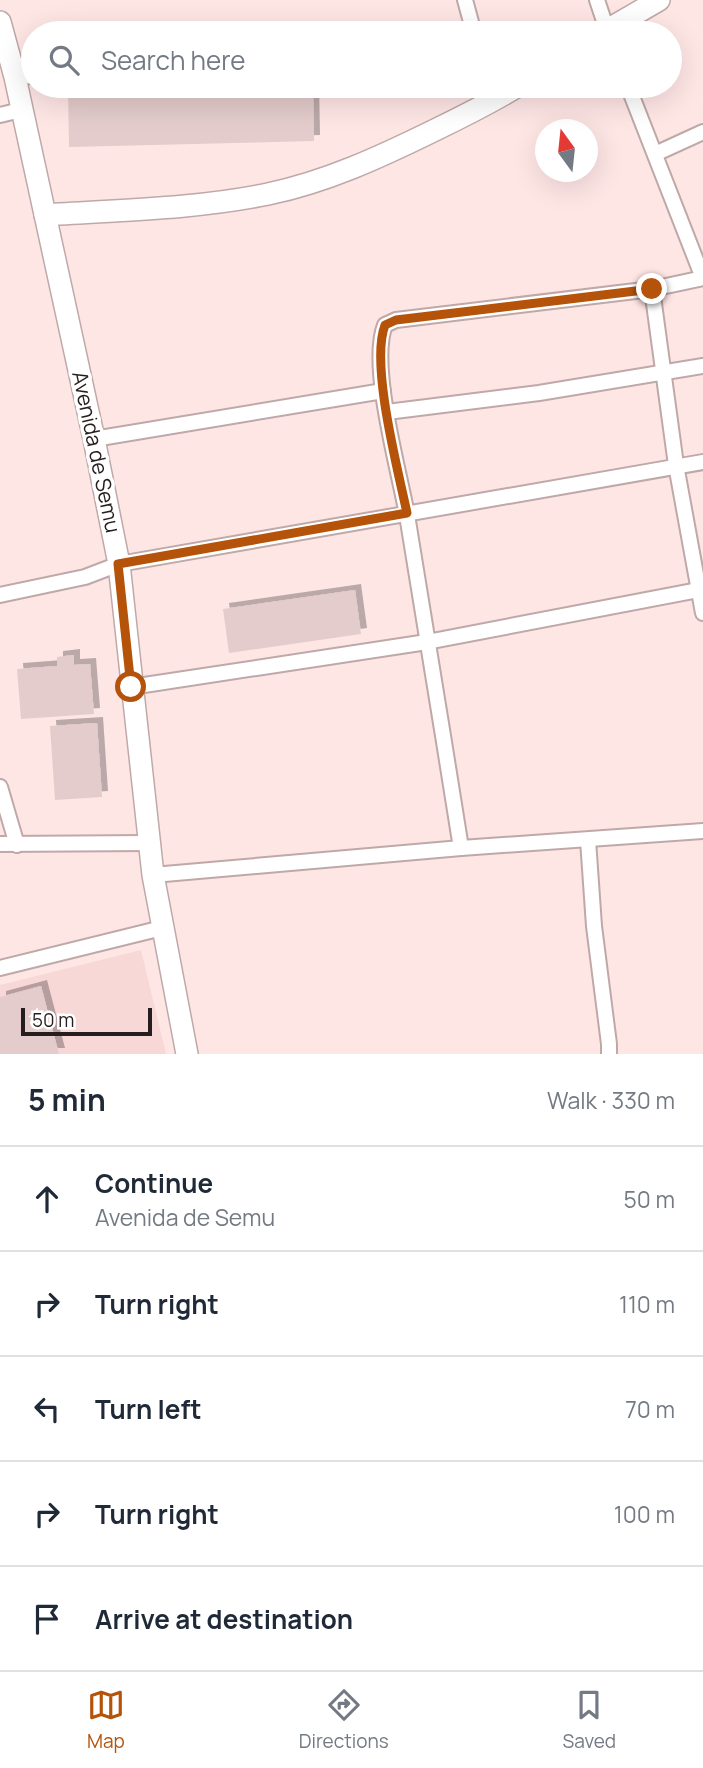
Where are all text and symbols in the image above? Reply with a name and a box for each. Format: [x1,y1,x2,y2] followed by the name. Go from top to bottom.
[21,21,682,98] search box
[45,41,83,79] icon: search
[101,42,246,78] text: Search here
[535,119,598,182] north arrow
[636,273,667,304] route end
[66,368,128,535] street label: Avenida de Semu
[115,671,146,702] route start
[21,1005,152,1037] scale bar
[32,1007,74,1033] text: 50 m
[28,1079,106,1120] text: 5 min
[547,1084,675,1116] text: Walk · 330 m
[95,1165,213,1201] text: Continue
[28,1180,66,1218] icon: ahead
[624,1183,675,1215] text: 50 m
[95,1201,275,1233] text: Avenida de Semu
[28,1285,66,1323] icon: right
[95,1286,219,1322] text: Turn right
[619,1288,675,1320] text: 110 m
[28,1390,66,1428] icon: left
[95,1391,202,1427] text: Turn left
[625,1393,675,1425] text: 70 m
[28,1495,66,1533] icon: right
[95,1496,219,1532] text: Turn right
[614,1498,675,1530] text: 100 m
[28,1600,66,1638] icon: arrive
[95,1601,353,1637] text: Arrive at destination
[87,1686,125,1754] tab: Map
[299,1686,389,1754] tab: Directions
[563,1686,616,1754] tab: Saved

